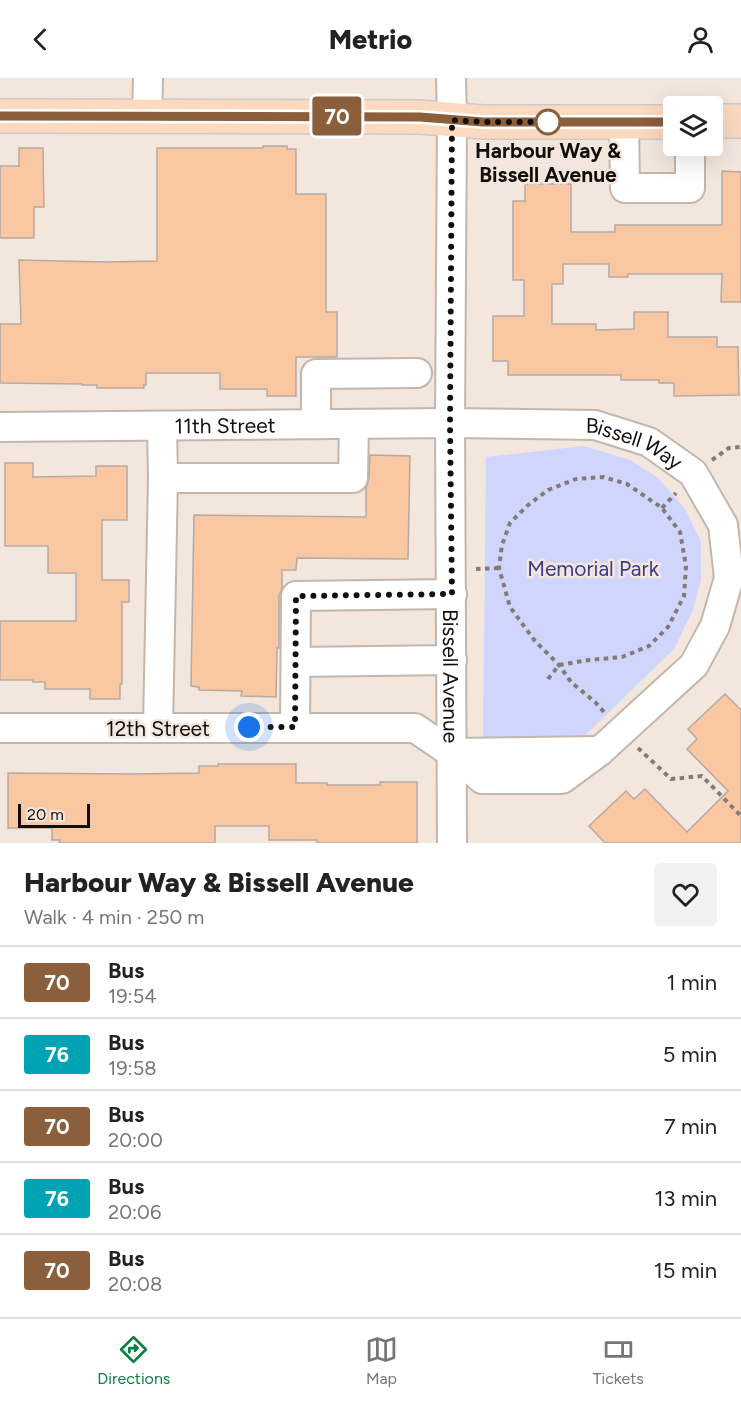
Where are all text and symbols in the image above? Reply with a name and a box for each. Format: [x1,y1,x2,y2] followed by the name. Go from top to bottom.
[24,23,57,56] icon: back
[329,23,412,56] text: Metrio
[684,23,717,56] icon: person
[310,96,364,135] line badge: 70
[663,96,723,156] map controls
[663,96,723,156] button: layers
[324,104,350,129] text: 70
[535,109,561,135] marker: Harbour Way & Bissell Avenue
[475,138,621,187] place label: Harbour Way & Bissell Avenue
[174,412,276,438] street label: 11th Street
[586,412,688,474] street label: Bissell Way
[527,556,660,581] park label: Memorial Park
[438,609,464,743] street label: Bissell Avenue
[234,712,264,742] your location
[106,716,210,741] street label: 12th Street
[18,801,90,828] scale bar
[27,805,64,824] text: 20 m
[654,863,717,926] button: heart
[24,865,414,899] text: Harbour Way & Bissell Avenue
[24,905,204,929] text: Walk · 4 min · 250 m
[108,957,144,984] text: Bus
[666,969,717,996] text: 1 min
[44,970,70,995] text: 70
[108,984,157,1008] text: 19:54
[108,1029,144,1056] text: Bus
[663,1041,717,1068] text: 5 min
[45,1042,69,1067] text: 76
[108,1056,156,1080] text: 19:58
[108,1101,144,1128] text: Bus
[664,1113,717,1140] text: 7 min
[44,1114,70,1139] text: 70
[108,1128,163,1152] text: 20:00
[108,1173,144,1200] text: Bus
[654,1185,717,1212] text: 13 min
[45,1186,69,1211] text: 76
[108,1200,161,1224] text: 20:06
[108,1245,144,1272] text: Bus
[654,1257,717,1284] text: 15 min
[44,1258,70,1283] text: 70
[108,1272,162,1296] text: 20:08
[97,1333,170,1388] tab: Directions
[365,1333,398,1388] tab: Map
[593,1333,644,1388] tab: Tickets

